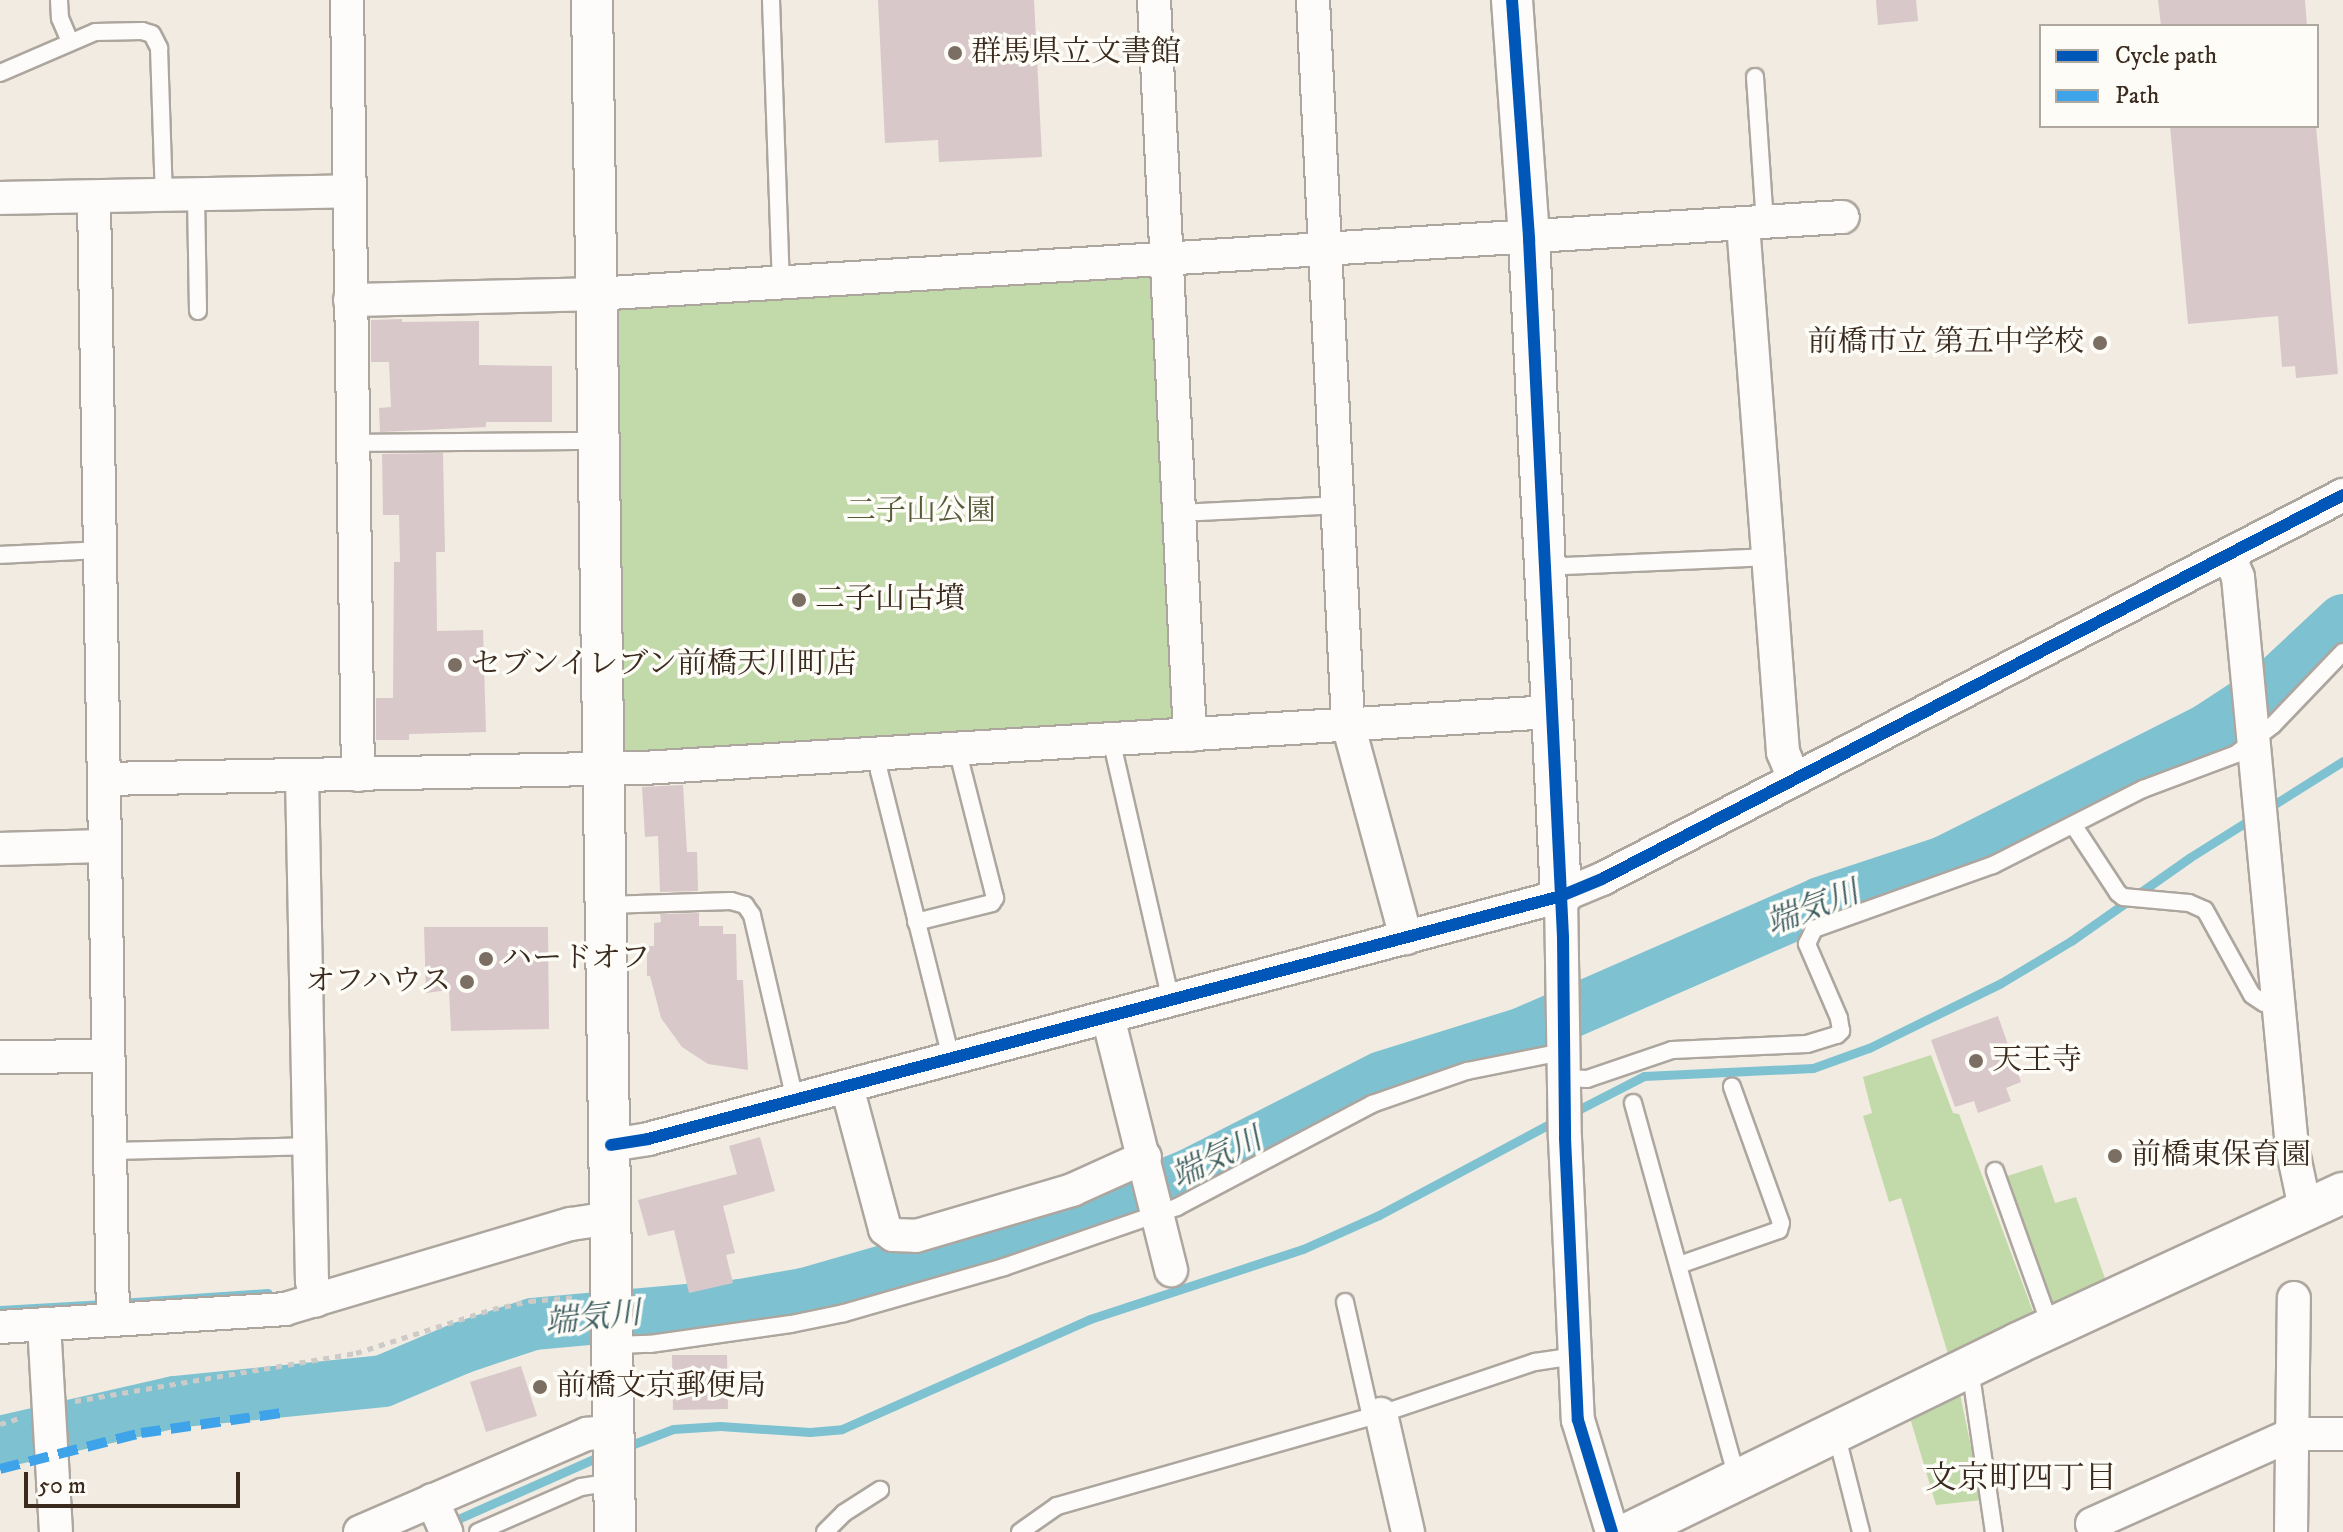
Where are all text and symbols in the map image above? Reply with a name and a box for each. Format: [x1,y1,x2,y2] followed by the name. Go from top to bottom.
[2039,24,2319,128] legend
[971,35,1181,71] place label: 群馬県立文書館
[2115,41,2217,71] text: Cycle path
[946,44,964,62] marker: 群馬県立文書館
[2115,81,2159,111] text: Path
[1808,325,2084,361] place label: 前橋市立 第五中学校
[2091,334,2109,352] marker: 前橋市立 第五中学校
[846,494,996,530] park label: 二子山公園
[815,582,965,618] place label: 二子山古墳
[790,591,808,609] marker: 二子山古墳
[471,647,861,683] place label: セブンイレブン前橋天川町店
[446,656,464,674] marker: セブンイレブン前橋天川町店
[1761,874,1865,944] water label: 端気川
[502,941,652,977] place label: ハードオフ
[477,950,495,968] marker: ハードオフ
[301,964,451,1000] place label: オフハウス
[458,973,476,991] marker: オフハウス
[1992,1043,2082,1079] place label: 天王寺
[1967,1052,1985,1070] marker: 天王寺
[1165,1121,1269,1197] water label: 端気川
[2131,1138,2311,1174] place label: 前橋東保育園
[2106,1147,2124,1165] marker: 前橋東保育園
[543,1295,643,1343] water label: 端気川
[556,1369,766,1405] place label: 前橋文京郵便局
[531,1378,549,1396] marker: 前橋文京郵便局
[28,1456,244,1506] scale bar
[1925,1460,2117,1498] district label: 文京町四丁目
[38,1471,86,1501] text: 50 m

